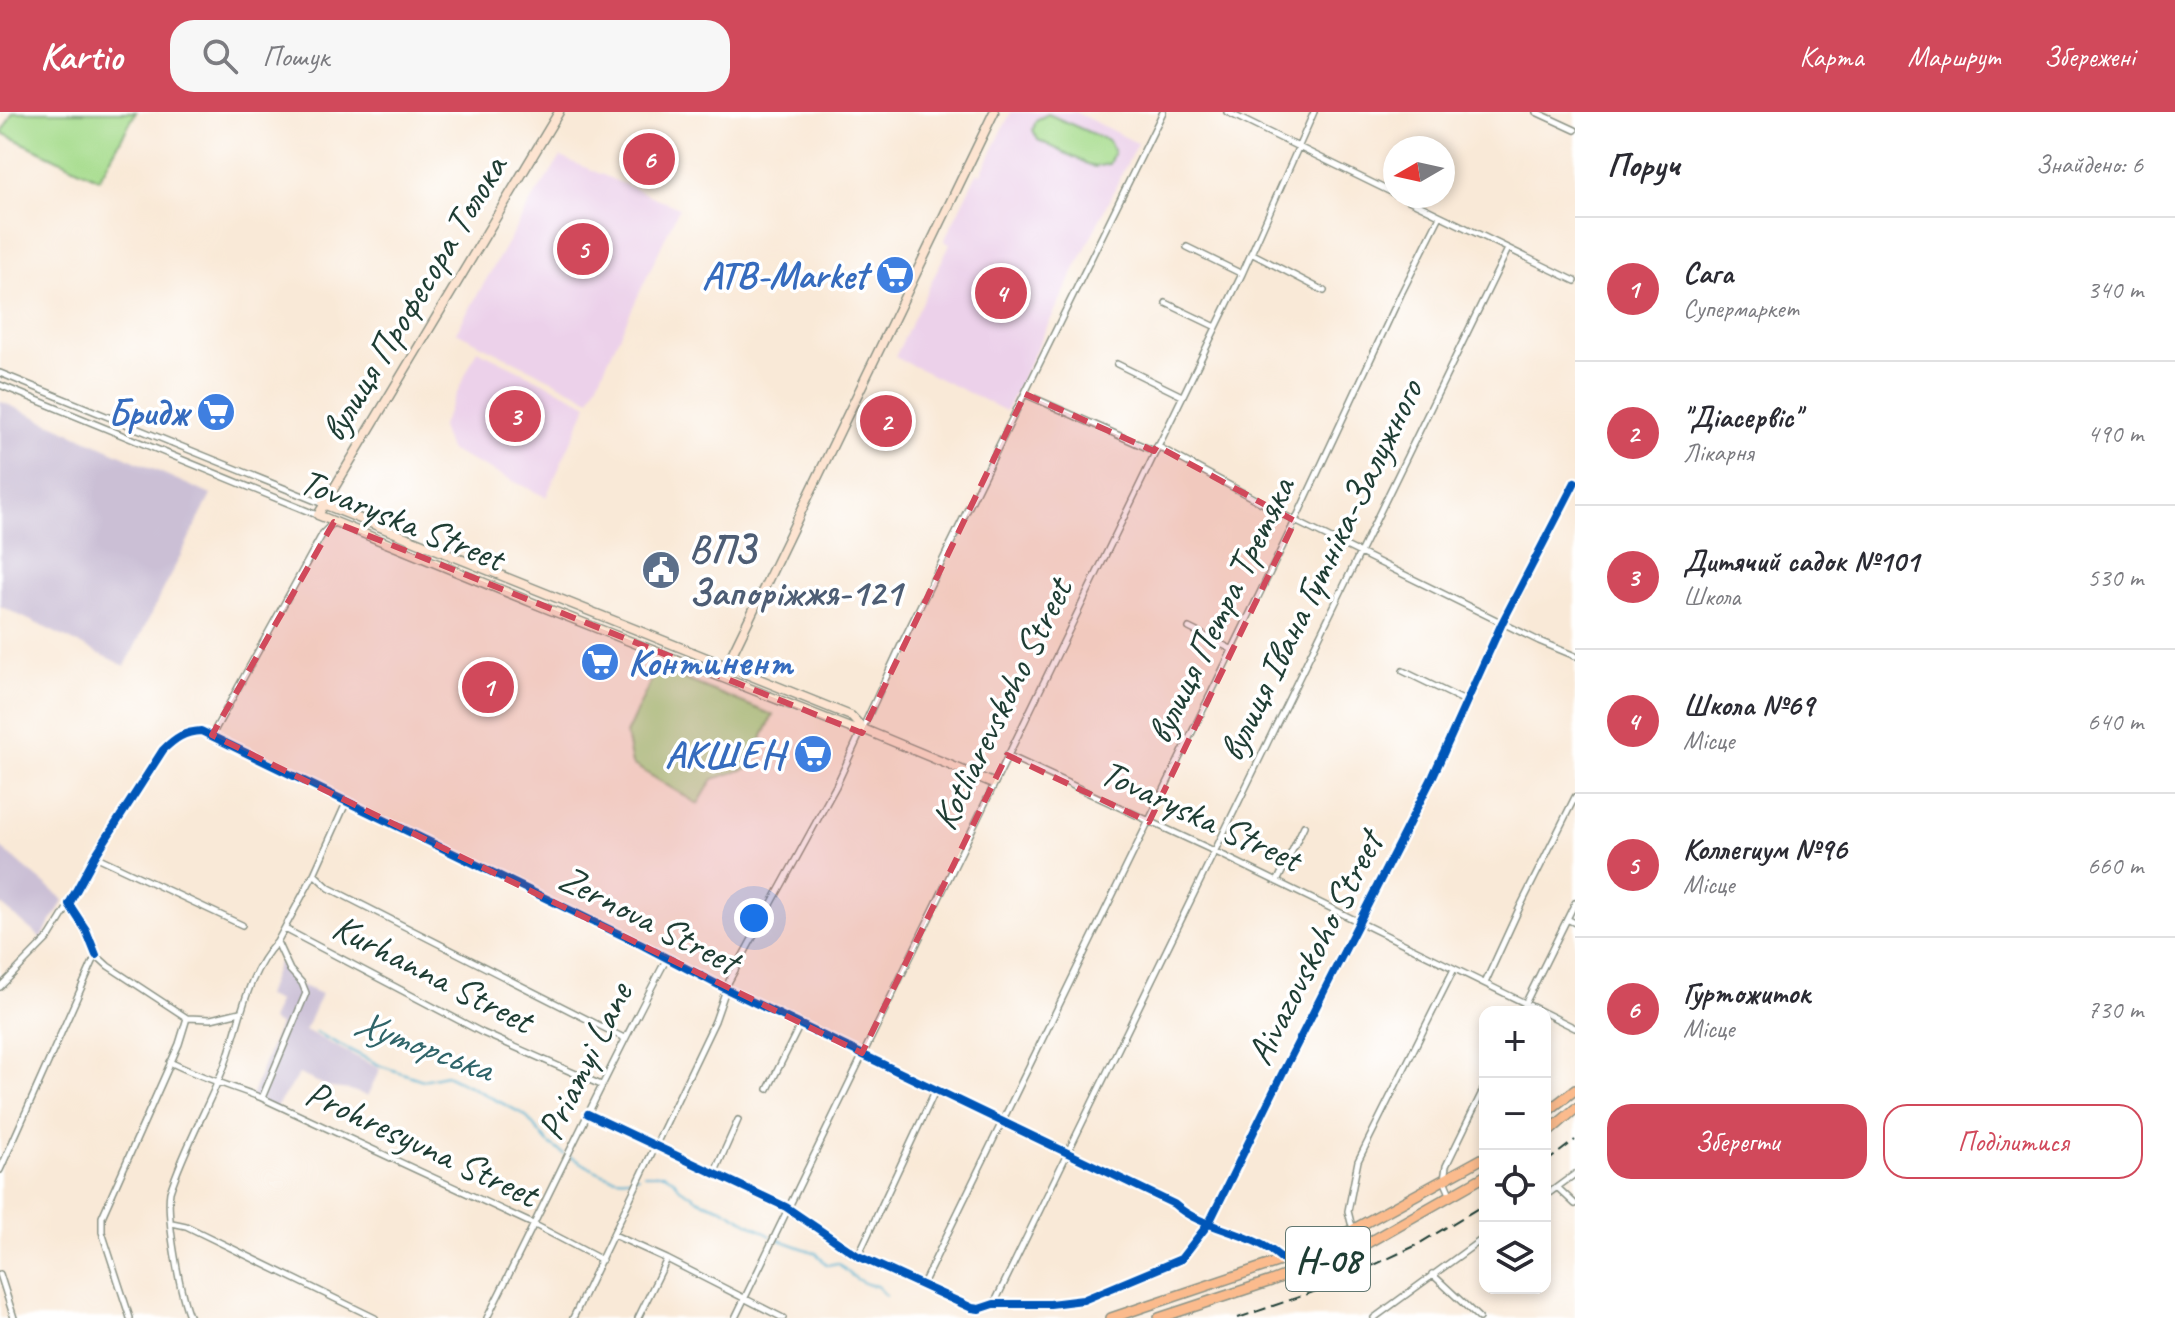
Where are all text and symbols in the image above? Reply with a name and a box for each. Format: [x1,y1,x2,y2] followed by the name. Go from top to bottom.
[170,20,730,92] search box
[40,33,122,80] text: Kartio
[198,34,242,78] icon: search
[262,37,329,75] text: Пошук
[1799,39,1863,74] text: Карта
[1907,39,2000,74] text: Маршрут
[2044,39,2135,74] text: Збережені
[623,129,675,189] pin: 6
[1383,136,1455,208] north arrow
[1607,143,1680,186] text: Поруч
[310,145,519,450] street label: вулиця Професора Толока
[2036,148,2143,181] text: Знайдено: 6
[557,219,609,279] pin: 5
[702,252,872,299] place label: ATB-Market
[874,254,916,296] supermarket icon: ATB-Market
[1683,254,1734,292] text: Сага
[975,263,1027,323] pin: 4
[1627,273,1639,306] text: 1
[2087,273,2143,306] text: 340 m
[1683,292,1799,325] text: Супермаркет
[1208,370,1434,769] street label: вулиця Івана Гутніка-Залужного
[489,386,541,446] pin: 3
[108,389,192,436] place label: Бридж
[195,391,237,433] supermarket icon: Бридж
[860,391,912,451] pin: 2
[1683,398,1800,436] text: "Діасервіс"
[1627,417,1639,450] text: 2
[2087,417,2143,450] text: 490 m
[1683,436,1753,469] text: Лікарня
[293,457,514,583] street label: Tovaryska Street
[1136,467,1306,751] street label: вулиця Петра Третяка
[689,525,906,616] place label: ВПЗ Запоріжжя-121
[1683,542,1919,580] text: Дитячий садок №101
[640,549,682,591] public building icon: ВПЗ Запоріжжя-121
[1627,561,1639,594] text: 3
[2087,561,2143,594] text: 530 m
[920,568,1084,837] street label: Kotliarevskoho Street
[1683,580,1740,613] text: Школа
[628,639,795,686] place label: Континент
[579,641,621,683] supermarket icon: Континент
[462,657,514,717] pin: 1
[1683,686,1814,724] text: Школа №69
[1627,705,1639,738] text: 4
[2087,705,2143,738] text: 640 m
[1683,724,1734,757] text: Місце
[665,731,790,778] place label: АКШЕН
[792,733,834,775] supermarket icon: АКШЕН
[1093,749,1312,884] street label: Tovaryska Street
[1236,819,1396,1073] street label: Aivazovskoho Street
[1683,830,1847,868] text: Коллегиум №96
[1627,849,1639,882] text: 5
[2087,849,2143,882] text: 660 m
[551,854,751,987] street label: Zernova Street
[1683,868,1734,901] text: Місце
[734,898,774,938] your location
[325,903,544,1045] street label: Kurhanna Street
[526,973,644,1147] street label: Priamyi Lane
[1683,974,1810,1012] text: Гуртожиток
[1627,993,1639,1026] text: 6
[2087,993,2143,1026] text: 730 m
[348,997,503,1094] water label: Хуторська
[1479,1006,1551,1294] map controls
[1479,1006,1551,1078] button: +
[1683,1012,1734,1045] text: Місце
[298,1069,548,1219] street label: Prohresyvna Street
[1479,1078,1551,1150] button: −
[1607,1104,1867,1179] button: Зберегти
[1883,1104,2143,1179] button: Поділитися
[1479,1150,1551,1222] button: locate
[1479,1222,1551,1294] button: layers
[1286,1227,1370,1291] road number: Н-08

